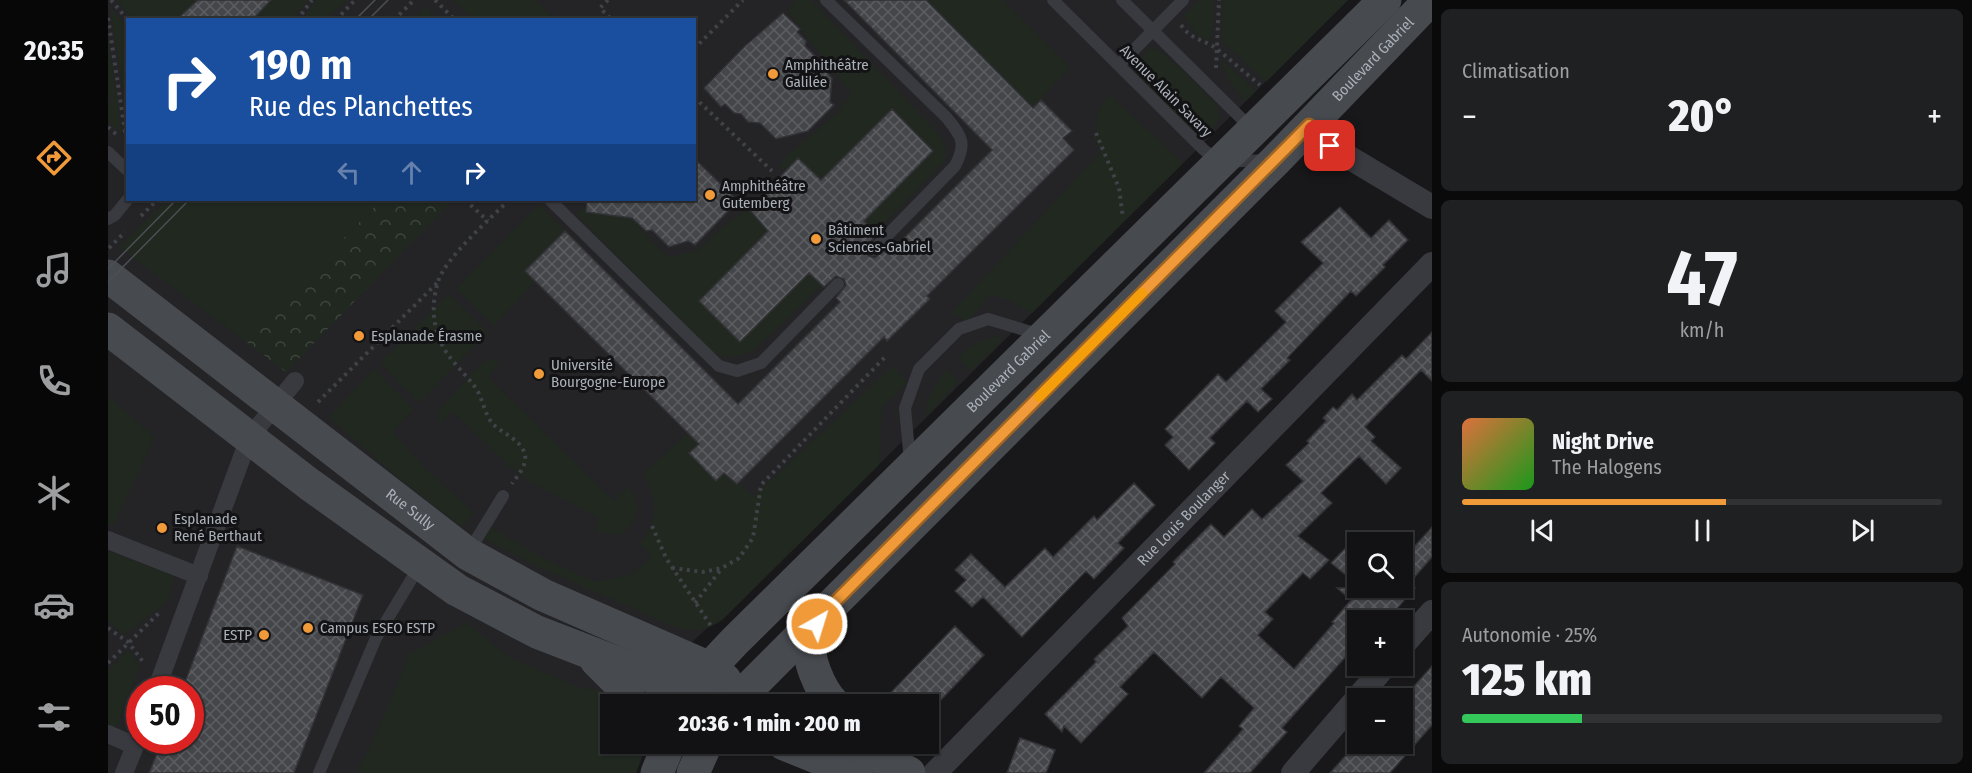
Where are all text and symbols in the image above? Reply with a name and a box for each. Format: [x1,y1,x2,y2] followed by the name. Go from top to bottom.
[1328,13,1418,105] street label: Boulevard Gabriel
[24,35,84,67] text: 20:35
[249,40,352,90] text: 190 m
[1116,41,1216,141] street label: Avenue Alain Savary
[150,42,228,120] icon: right
[785,56,869,91] place label: Amphithéâtre Galilée
[1462,59,1570,83] text: Climatisation
[766,67,780,81] marker: Amphithéâtre Galilée
[1668,89,1735,143] text: 20°
[249,91,473,123] text: Rue des Planchettes
[1462,97,1477,137] text: −
[1927,97,1942,137] text: +
[1304,120,1355,171] pin
[1313,129,1346,162] icon: arrive
[33,137,75,179] icon: directions
[332,156,365,189] icon: left
[395,156,428,189] icon: ahead
[458,156,491,189] icon: right
[722,177,806,212] place label: Amphithéâtre Gutemberg
[703,188,717,202] marker: Amphithéâtre Gutemberg
[828,221,931,256] place label: Bâtiment Sciences-Gabriel
[809,232,823,246] marker: Bâtiment Sciences-Gabriel
[1666,232,1738,326] text: 47
[33,249,75,291] icon: music
[1680,318,1724,342] text: km/h
[963,326,1054,416] street label: Boulevard Gabriel
[371,327,482,345] place label: Esplanade Érasme
[352,329,366,343] marker: Esplanade Érasme
[551,356,665,391] place label: Université Bourgogne-Europe
[33,360,75,402] icon: phone
[532,367,546,381] marker: Université Bourgogne-Europe
[1552,428,1654,455] text: Night Drive
[1552,455,1662,479] text: The Halogens
[1133,467,1234,569] street label: Rue Louis Boulanger
[33,472,75,514] icon: climate
[382,485,439,534] street label: Rue Sully
[174,510,262,545] place label: Esplanade René Berthaut
[1526,514,1559,547] icon: previous
[1686,514,1719,547] icon: pause
[1846,514,1879,547] icon: next
[155,521,169,535] marker: Esplanade René Berthaut
[1347,532,1413,754] map controls
[1347,532,1413,598] button: search
[33,584,75,626] icon: car
[785,592,849,656] position arrow
[1347,610,1413,676] button: +
[320,619,435,637] place label: Campus ESEO ESTP
[301,621,315,635] marker: Campus ESEO ESTP
[1462,623,1597,647] text: Autonomie · 25%
[223,626,252,644] place label: ESTP
[257,628,271,642] marker: ESTP
[1462,653,1592,707] text: 125 km
[126,676,204,754] speed limit sign: 50
[1347,688,1413,754] button: −
[33,696,75,738] icon: filters
[679,710,860,737] text: 20:36 · 1 min · 200 m

